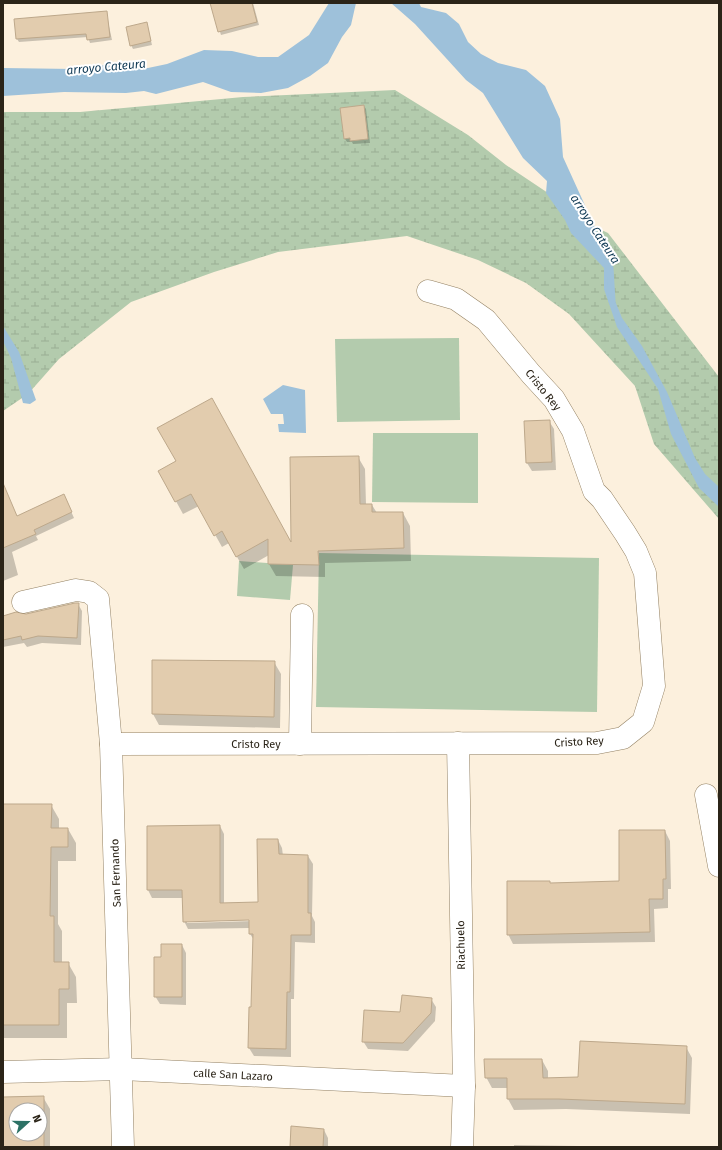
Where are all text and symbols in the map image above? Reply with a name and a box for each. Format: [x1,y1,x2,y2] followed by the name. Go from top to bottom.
[66,57,146,77] water label: arroyo Cateura
[567,192,623,266] water label: arroyo Cateura
[522,367,564,414] street label: Cristo Rey
[554,734,605,750] street label: Cristo Rey
[231,738,281,751] street label: Cristo Rey
[108,839,124,907] street label: San Fernando
[454,920,468,970] street label: Riachuelo
[193,1066,273,1084] street label: calle San Lazaro
[8,1102,48,1142] north arrow
[29,1113,44,1124] text: N

